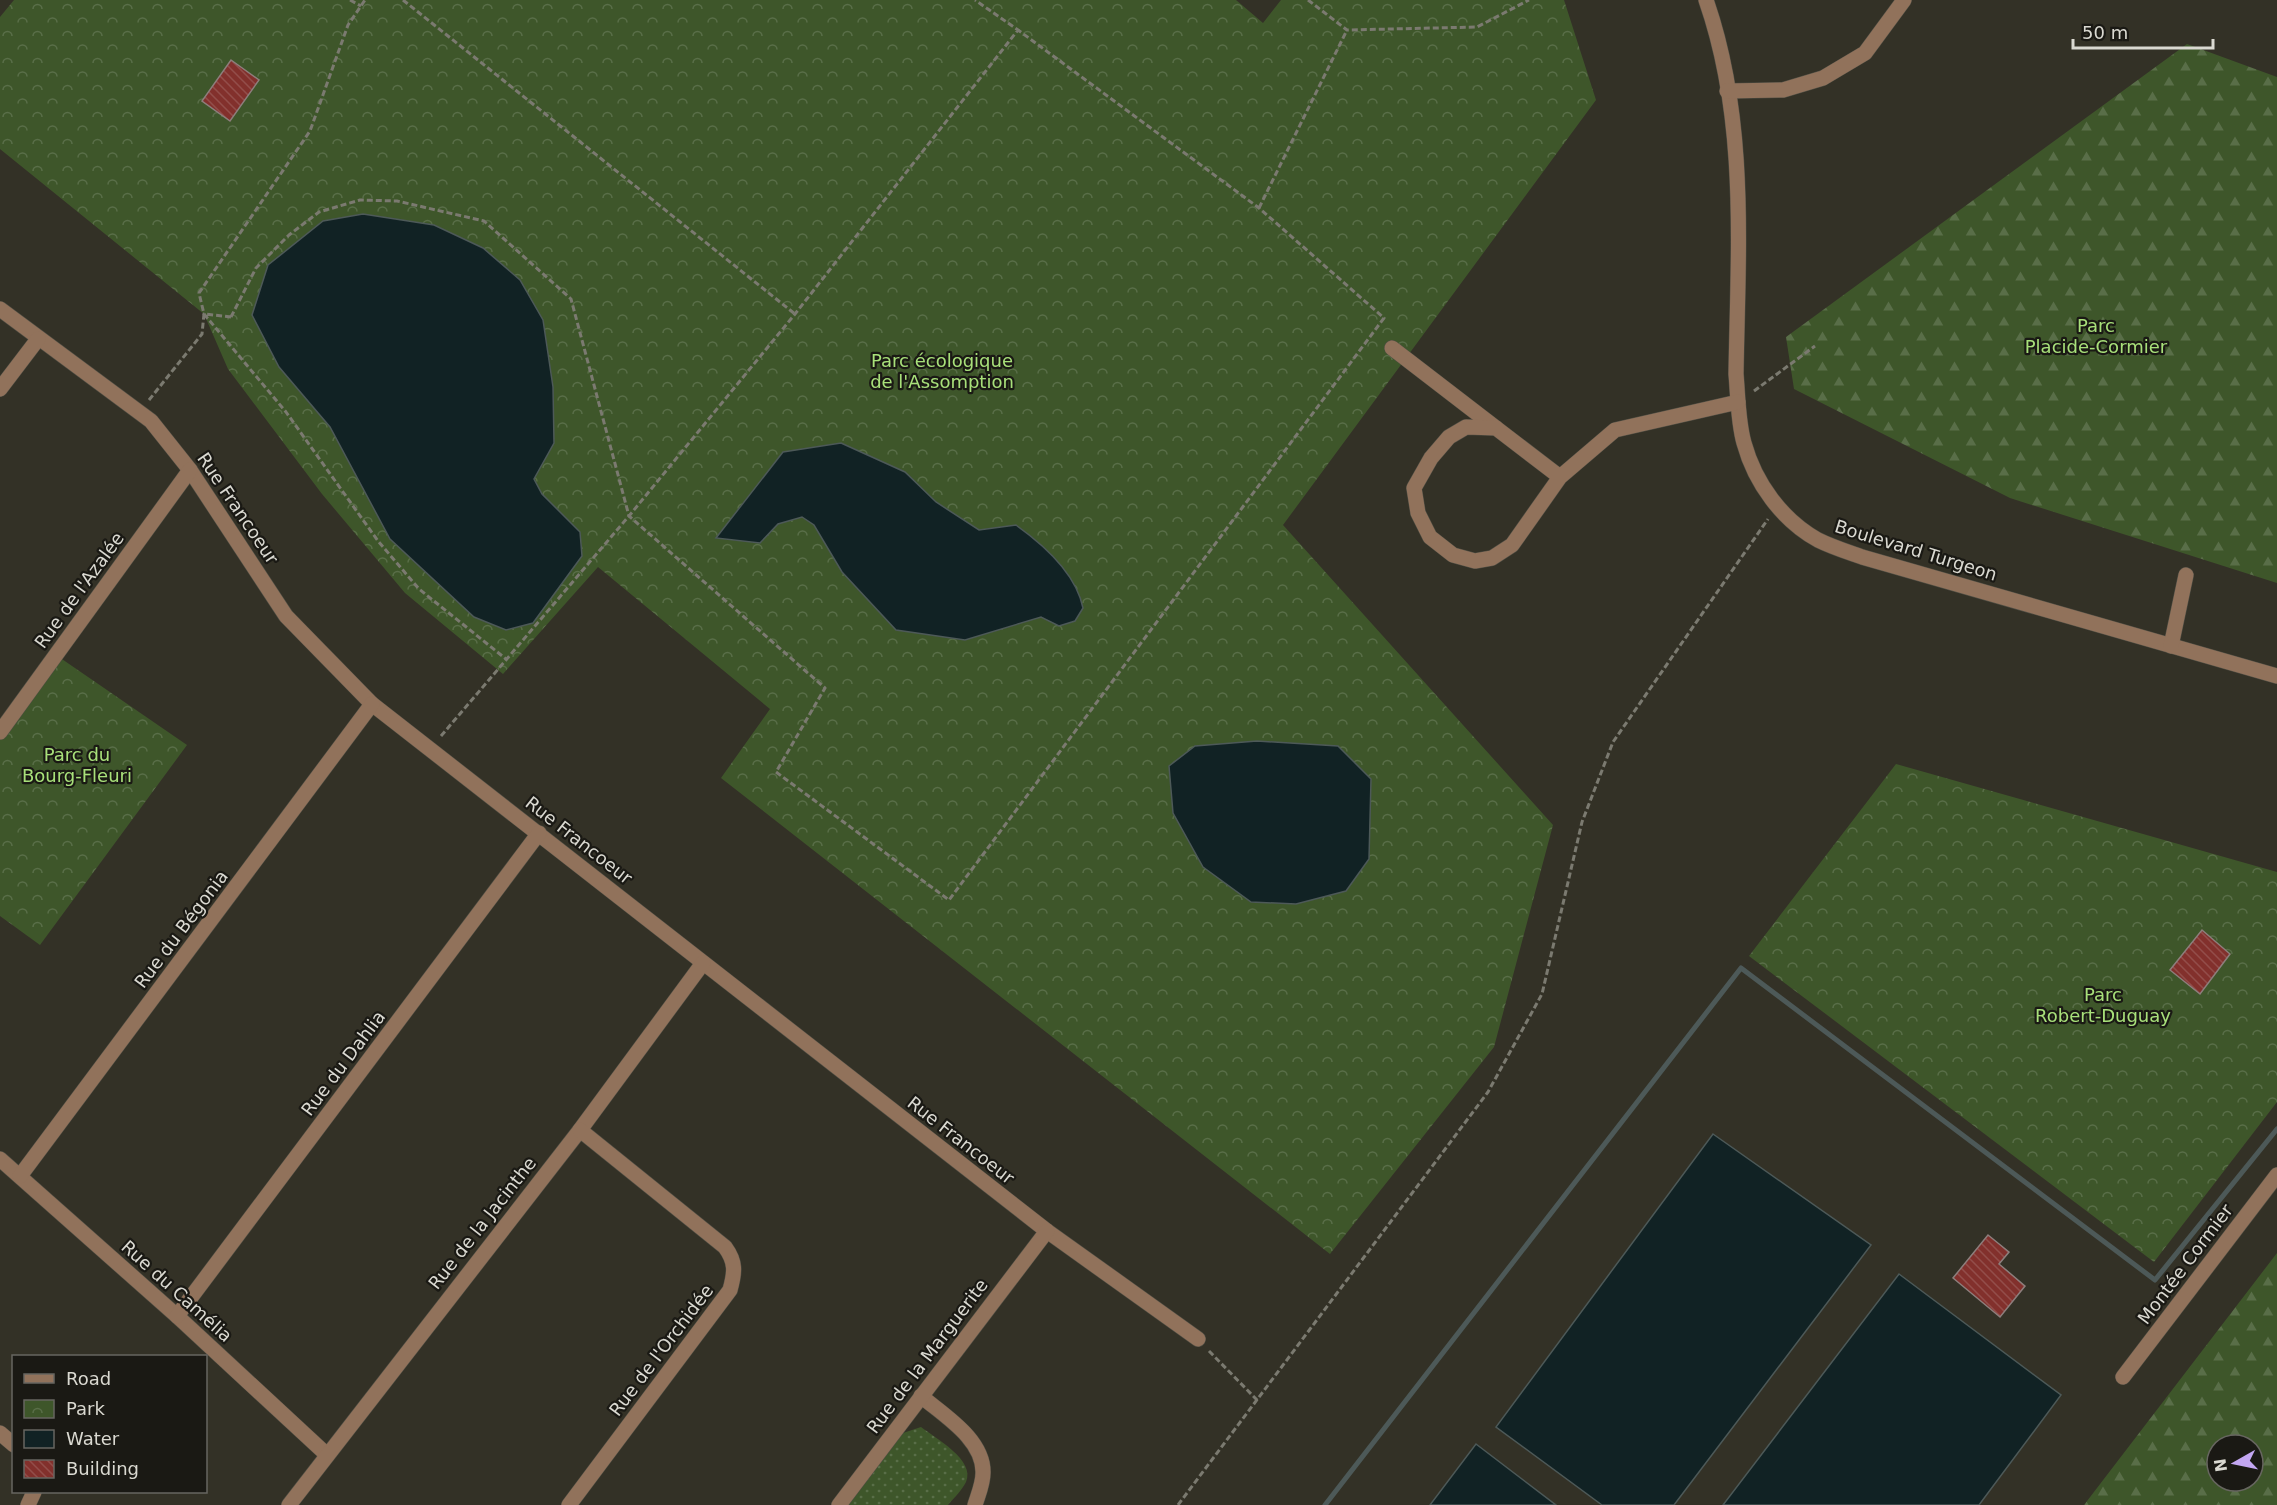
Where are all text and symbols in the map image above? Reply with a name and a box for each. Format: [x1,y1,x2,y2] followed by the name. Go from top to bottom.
[2073,12,2212,50] scale bar
[2082,22,2128,43] text: 50 m
[2025,315,2168,357] park label: Parc Placide-Cormier
[870,350,1014,392] park label: Parc écologique de l'Assomption
[193,448,283,568] street label: Rue Francoeur
[1832,515,2000,585] street label: Boulevard Turgeon
[30,528,128,652] street label: Rue de l'Azalée
[22,744,132,786] park label: Parc du Bourg-Fleuri
[521,792,637,889] street label: Rue Francoeur
[130,866,232,992] street label: Rue du Bégonia
[2035,984,2171,1026] park label: Parc Robert-Duguay
[297,1006,389,1120] street label: Rue du Dahlia
[903,1092,1019,1189] street label: Rue Francoeur
[424,1153,540,1293] street label: Rue de la Jacinthe
[2133,1199,2237,1328] street label: Montée Cormier
[117,1236,237,1346] street label: Rue du Camélia
[862,1275,992,1437] street label: Rue de la Marguerite
[605,1280,717,1420] street label: Rue de l'Orchidée
[12,1355,207,1493] legend
[66,1368,111,1389] text: Road
[66,1398,105,1419] text: Park
[66,1428,120,1449] text: Water
[2205,1433,2265,1493] north arrow
[2210,1457,2231,1473] text: N
[66,1458,139,1479] text: Building

